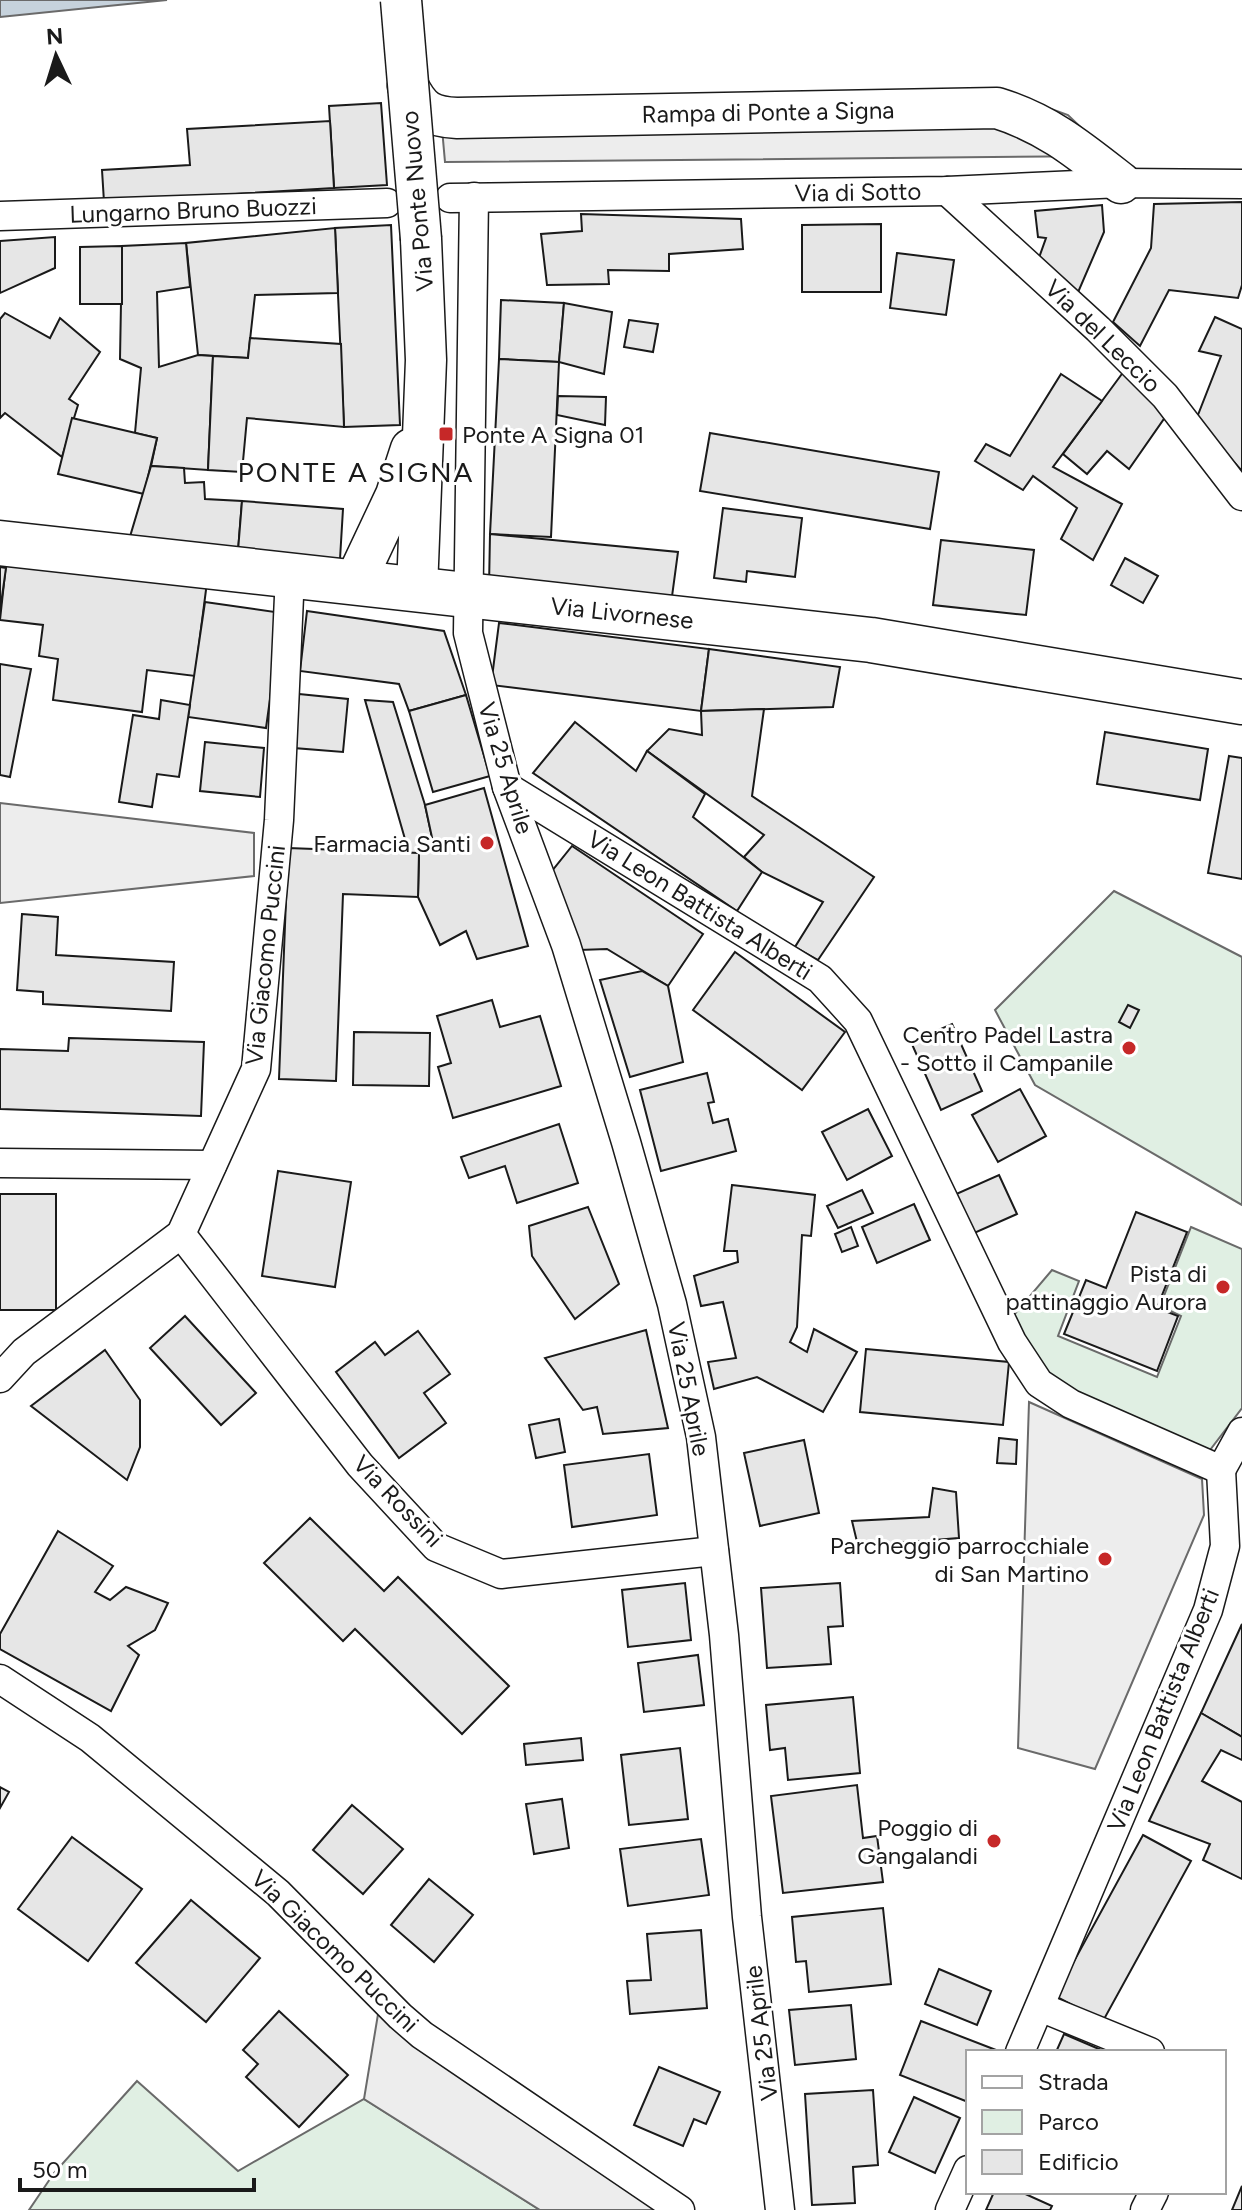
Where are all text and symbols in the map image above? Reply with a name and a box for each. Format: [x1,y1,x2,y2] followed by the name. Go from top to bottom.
[16,16,96,96] north arrow
[45,22,64,51] text: N
[641,95,895,129] street label: Rampa di Ponte a Signa
[395,110,439,292] street label: Via Ponte Nuovo
[794,176,922,208] street label: Via di Sotto
[69,191,317,229] street label: Lungarno Bruno Buozzi
[1039,274,1167,398] street label: Via del Leccio
[462,420,644,449] place label: Ponte A Signa 01
[437,425,455,443] marker: Ponte A Signa 01
[237,455,475,489] district label: PONTE A SIGNA
[549,591,695,635] street label: Via Livornese
[472,699,540,837] street label: Via 25 Aprile
[582,824,818,986] street label: Via Leon Battista Alberti
[313,829,471,858] place label: Farmacia Santi
[478,834,496,852] marker: Farmacia Santi
[239,843,291,1067] street label: Via Giacomo Puccini
[900,1020,1113,1077] place label: Centro Padel Lastra - Sotto il Campanile
[1120,1039,1138,1057] marker: Centro Padel Lastra - Sotto il Campanile
[1006,1259,1207,1316] place label: Pista di pattinaggio Aurora
[1214,1278,1232,1296] marker: Pista di pattinaggio Aurora
[662,1319,716,1459] street label: Via 25 Aprile
[347,1449,449,1553] street label: Via Rossini
[830,1531,1089,1588] place label: Parcheggio parrocchiale di San Martino
[1096,1550,1114,1568] marker: Parcheggio parrocchiale di San Martino
[1101,1584,1225,1836] street label: Via Leon Battista Alberti
[857,1813,978,1870] place label: Poggio di Gangalandi
[985,1832,1003,1850] marker: Poggio di Gangalandi
[245,1864,425,2038] street label: Via Giacomo Puccini
[738,1964,784,2102] street label: Via 25 Aprile
[966,2050,1226,2194] legend
[1038,2067,1108,2096] text: Strada
[1038,2107,1099,2136] text: Parco
[20,2142,254,2192] scale bar
[1038,2147,1119,2176] text: Edificio
[32,2155,88,2184] text: 50 m

